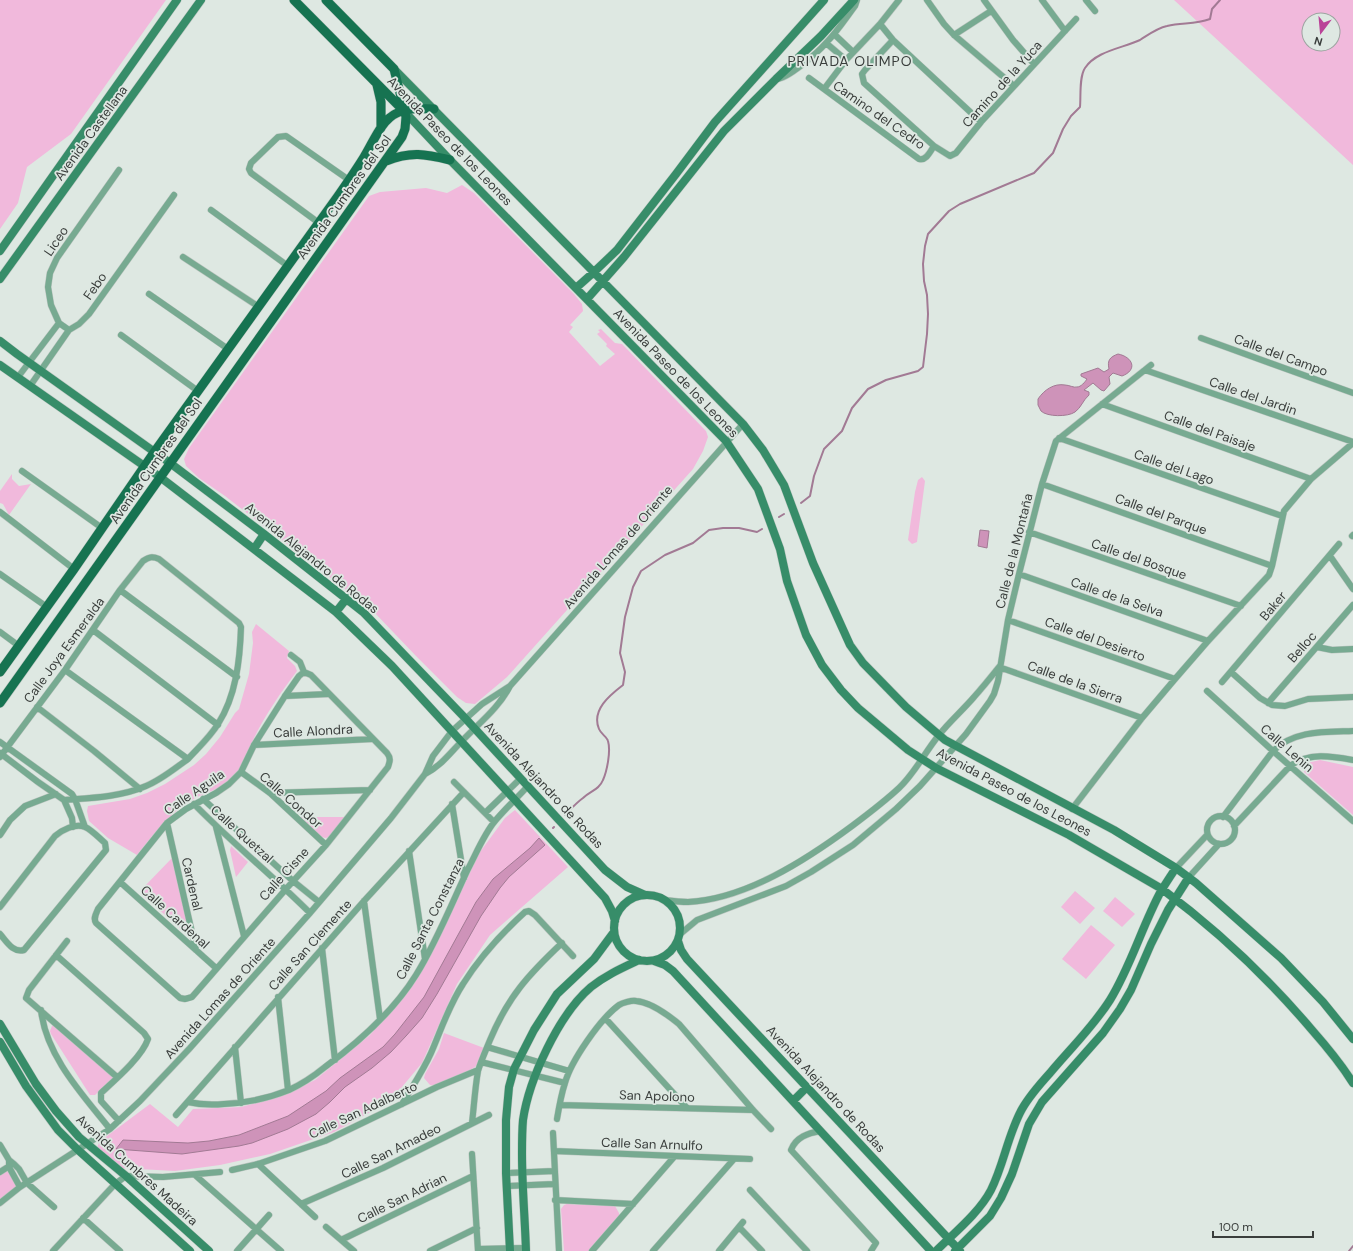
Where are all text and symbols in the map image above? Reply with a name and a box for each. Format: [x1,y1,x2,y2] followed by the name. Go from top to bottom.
[1301,12,1341,52] north arrow
[1312,34,1324,49] text: N
[958,37,1046,131] street label: Camino de la Yuca
[787,52,913,70] district label: PRIVADA OLIMPO
[384,73,516,209] street label: Avenida Paseo de los Leones
[830,77,929,153] street label: Camino del Cedro
[51,82,131,184] street label: Avenida Castellana
[293,131,395,263] street label: Avenida Cumbres del Sol
[40,223,72,259] street label: Liceo
[79,269,111,303] street label: Febo
[610,305,742,441] street label: Avenida Paseo de los Leones
[1232,330,1331,380] street label: Calle del Campo
[1207,373,1299,419] street label: Calle del Jardin
[106,395,206,527] street label: Avenida Cumbres del Sol
[1162,407,1258,455] street label: Calle del Paisaje
[1132,445,1217,489] street label: Calle del Lago
[560,482,676,612] street label: Avenida Lomas de Oriente
[1113,489,1209,539] street label: Calle del Parque
[991,492,1037,610] street label: Calle de la Montaña
[242,499,382,617] street label: Avenida Alejandro de Rodas
[1089,535,1189,583] street label: Calle del Bosque
[1068,573,1166,621] street label: Calle de la Selva
[1256,588,1290,624] street label: Baker
[20,594,108,706] street label: Calle Joya Esmeralda
[1042,613,1148,665] street label: Calle del Desierto
[1284,628,1320,666] street label: Belloc
[1025,657,1125,707] street label: Calle de la Sierra
[481,718,607,852] street label: Avenida Alejandro de Rodas
[273,720,353,742] street label: Calle Alondra
[1257,720,1317,776] street label: Calle Lenin
[934,744,1094,840] street label: Avenida Paseo de los Leones
[160,766,228,818] street label: Calle Aguila
[256,768,326,832] street label: Calle Condor
[207,801,277,867] street label: Calle Quetzal
[255,843,313,905] street label: Calle Cisne
[392,855,468,983] street label: Calle Santa Constanza
[178,856,206,912] street label: Cardenal
[137,882,213,952] street label: Calle Cardenal
[265,896,355,994] street label: Calle San Clemente
[161,934,279,1062] street label: Avenida Lomas de Oriente
[763,1022,889,1156] street label: Avenida Alejandro de Rodas
[306,1077,420,1143] street label: Calle San Adalberto
[619,1086,695,1106] street label: San Apolono
[73,1111,201,1229] street label: Avenida Cumbres Madeira
[338,1119,444,1183] street label: Calle San Amadeo
[601,1134,703,1154] street label: Calle San Arnulfo
[354,1169,450,1227] street label: Calle San Adrian
[1213,1213,1313,1239] scale bar
[1219,1219,1253,1235] text: 100 m

